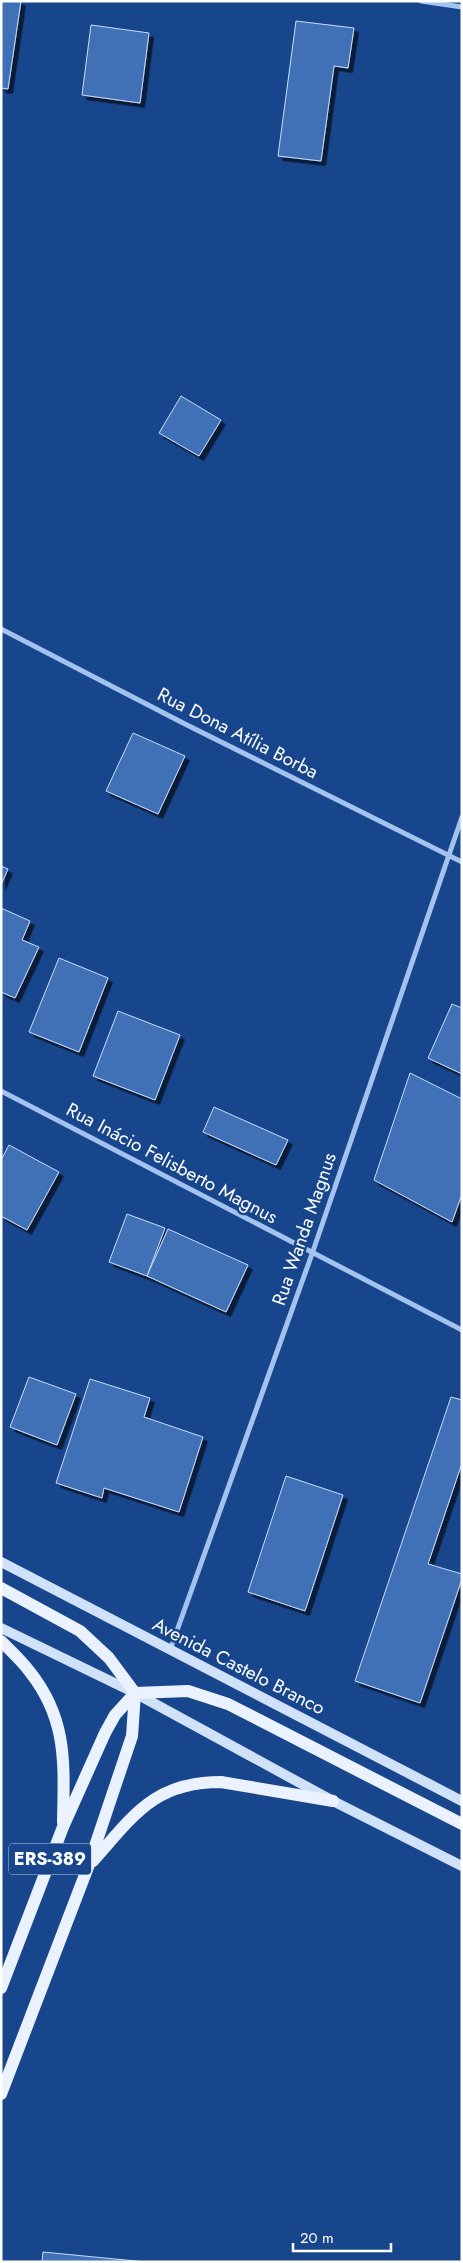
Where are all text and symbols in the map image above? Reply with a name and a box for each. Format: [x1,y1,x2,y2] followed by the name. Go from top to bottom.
[153,681,323,785] street label: Rua Dona Atília Borba
[62,1096,283,1230] street label: Rua Inácio Felisberto Magnus
[265,1149,343,1309] street label: Rua Wanda Magnus
[148,1611,330,1721] street label: Avenida Castelo Branco
[9,1844,91,1875] road number: ERS-389
[293,2220,390,2252] scale bar
[300,2227,334,2249] text: 20 m

